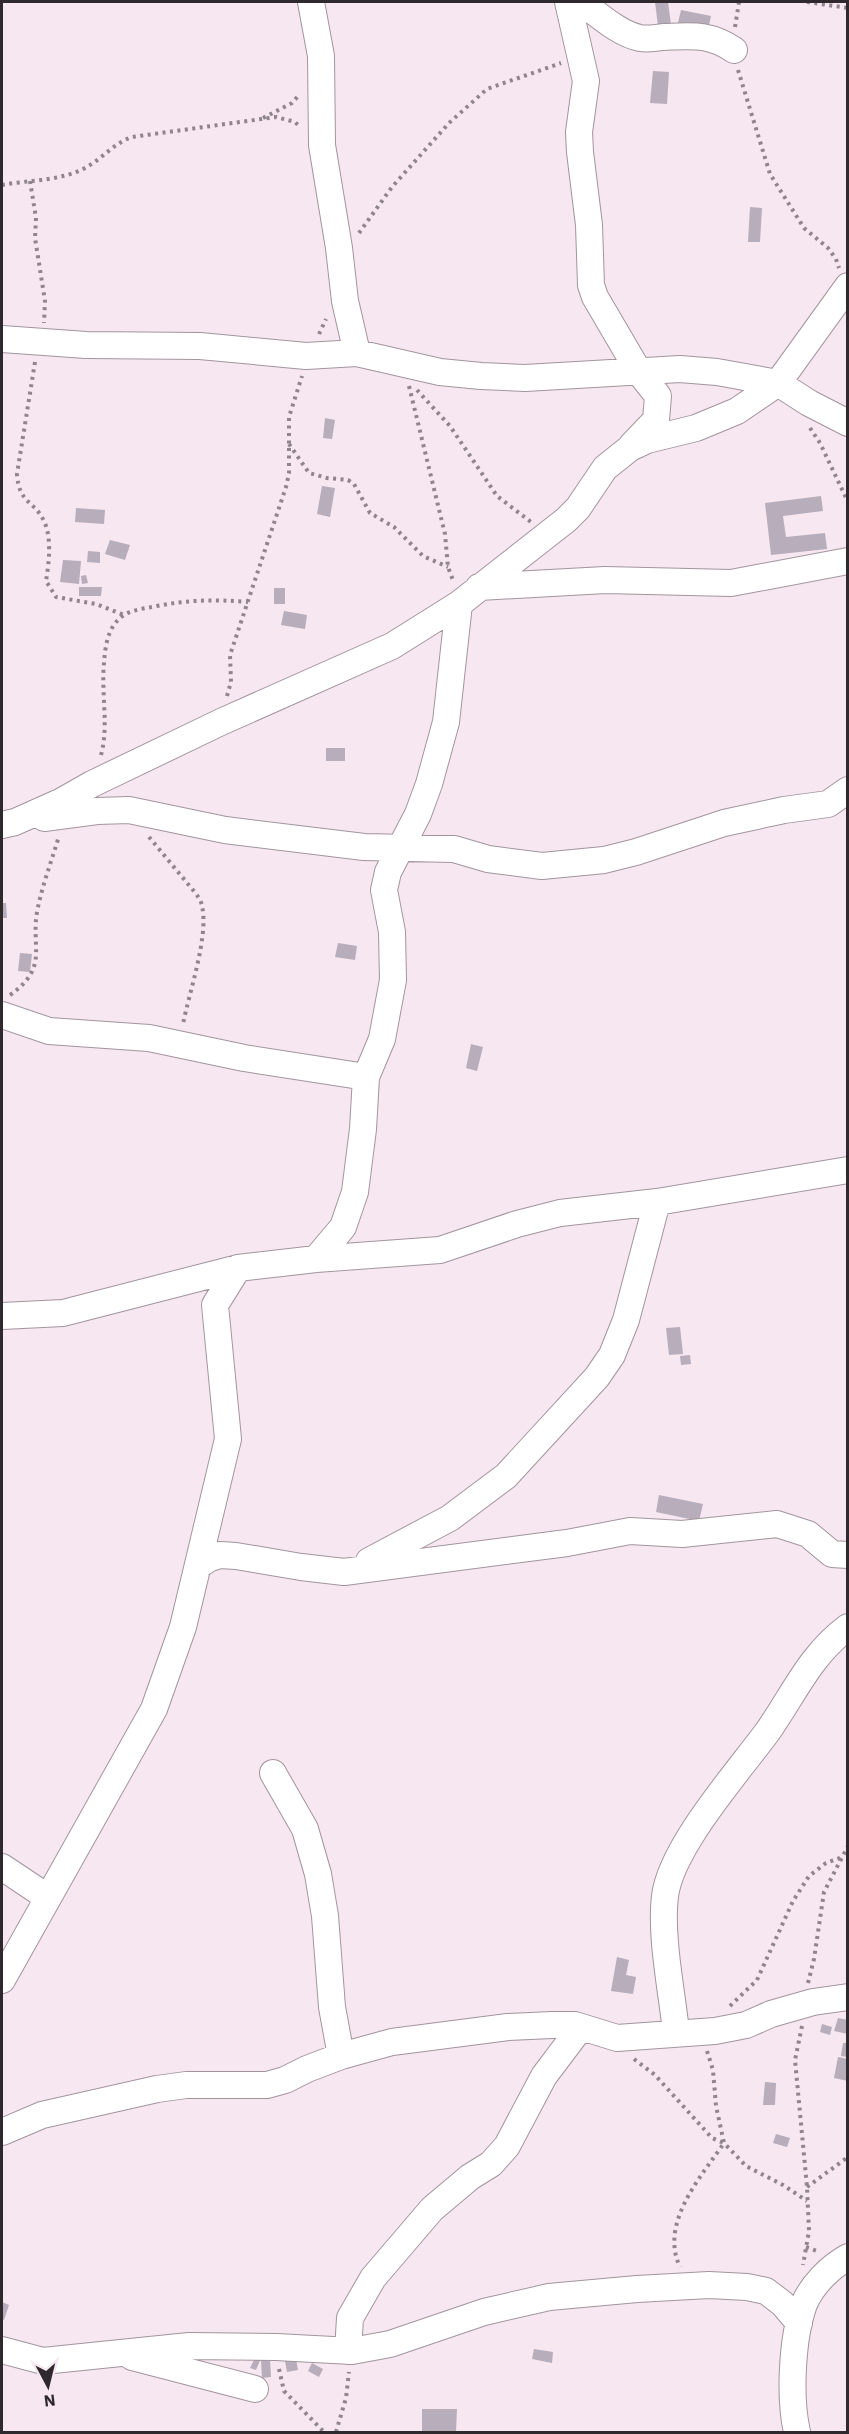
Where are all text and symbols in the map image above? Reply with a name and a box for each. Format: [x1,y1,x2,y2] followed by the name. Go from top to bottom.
[18,2356,78,2416] north arrow
[43,2390,57,2412] text: N

